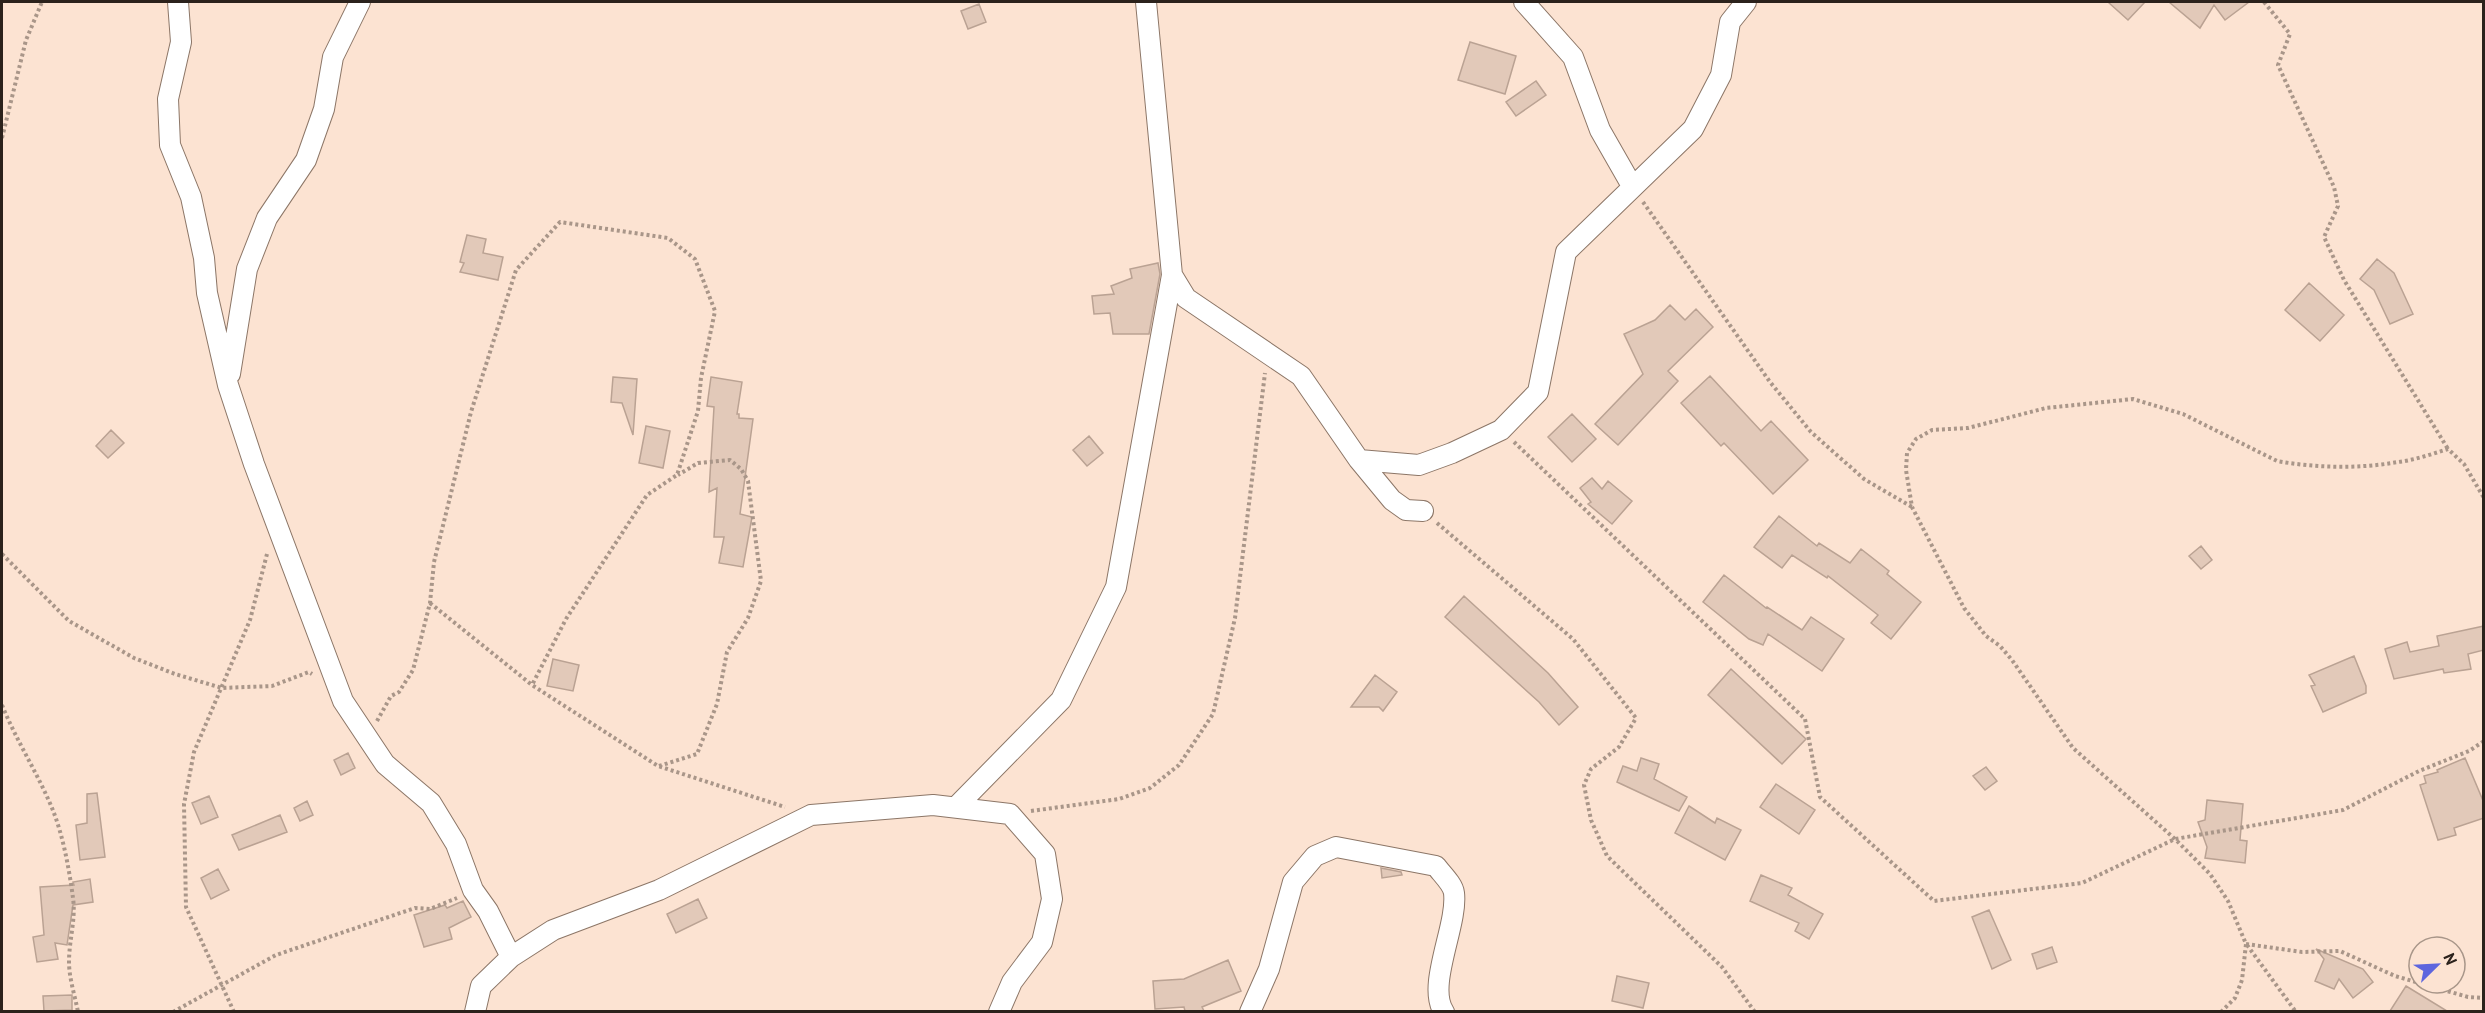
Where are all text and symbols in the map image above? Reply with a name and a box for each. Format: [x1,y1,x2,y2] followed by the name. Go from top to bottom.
[2407,935,2467,995] north arrow
[2439,950,2462,968] text: N

